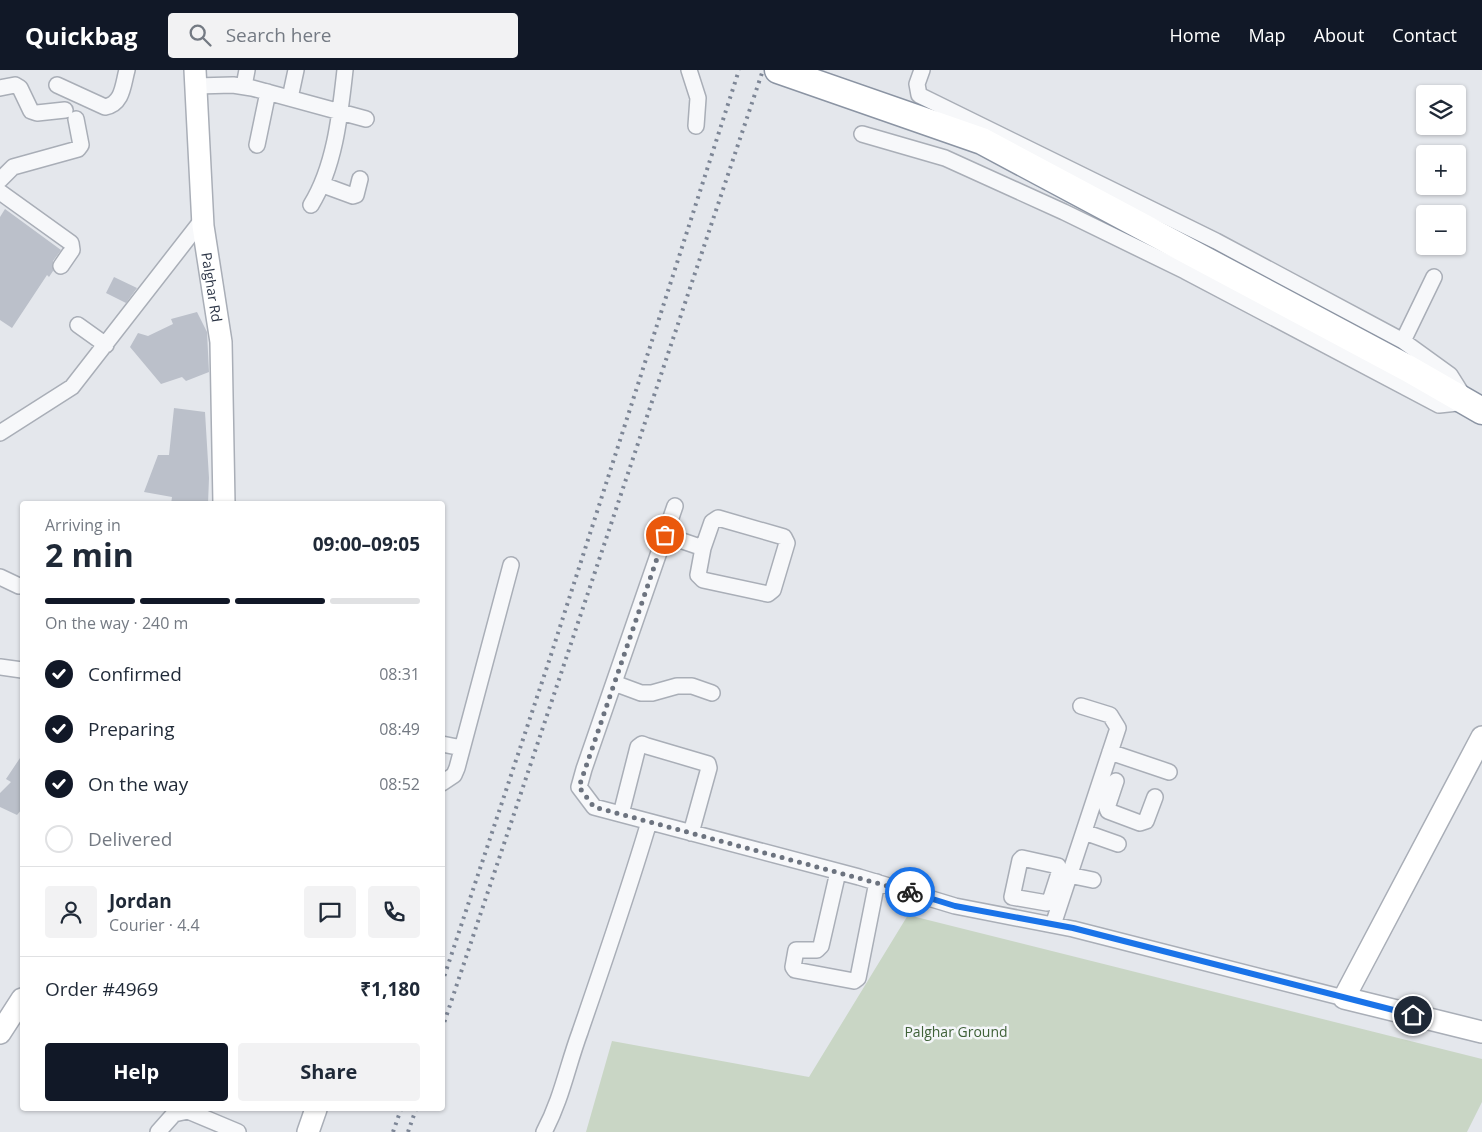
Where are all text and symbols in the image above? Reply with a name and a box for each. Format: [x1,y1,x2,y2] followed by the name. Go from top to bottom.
[168,13,518,58] search box
[25,19,138,52] text: Quickbag
[186,21,214,49] icon: search
[226,22,332,48] text: Search here
[1170,23,1220,47] text: Home
[1248,23,1286,47] text: Map
[1314,23,1364,47] text: About
[1392,23,1457,47] text: Contact
[1416,85,1466,255] map controls
[1416,85,1466,135] button: layers
[1416,145,1466,195] button: +
[1416,205,1466,255] button: −
[198,251,227,323] street label: Palghar Rd
[45,514,121,536] text: Arriving in
[644,514,686,556] pin
[651,521,679,549] icon: bag
[313,531,420,557] text: 09:00–09:05
[45,533,134,576] text: 2 min
[45,612,188,634] text: On the way · 240 m
[45,660,73,688] icon: check
[88,661,182,687] text: Confirmed
[379,663,420,685] text: 08:31
[45,715,73,743] icon: check
[88,716,175,742] text: Preparing
[379,718,420,740] text: 08:49
[45,770,73,798] icon: check
[88,771,188,797] text: On the way
[379,773,420,795] text: 08:52
[88,826,172,852] text: Delivered
[885,867,935,917] courier
[896,878,924,906] icon: bike
[45,886,97,938] button: person
[304,886,356,938] button: chat
[368,886,420,938] button: phone
[109,888,172,914] text: Jordan
[109,914,200,936] text: Courier · 4.4
[45,976,158,1002] text: Order #4969
[360,976,420,1002] text: ₹1,180
[1392,994,1434,1036] pin
[1399,1001,1427,1029] icon: home
[904,1022,1008,1041] park label: Palghar Ground
[45,1043,228,1101] button: Help
[238,1043,420,1101] button: Share

